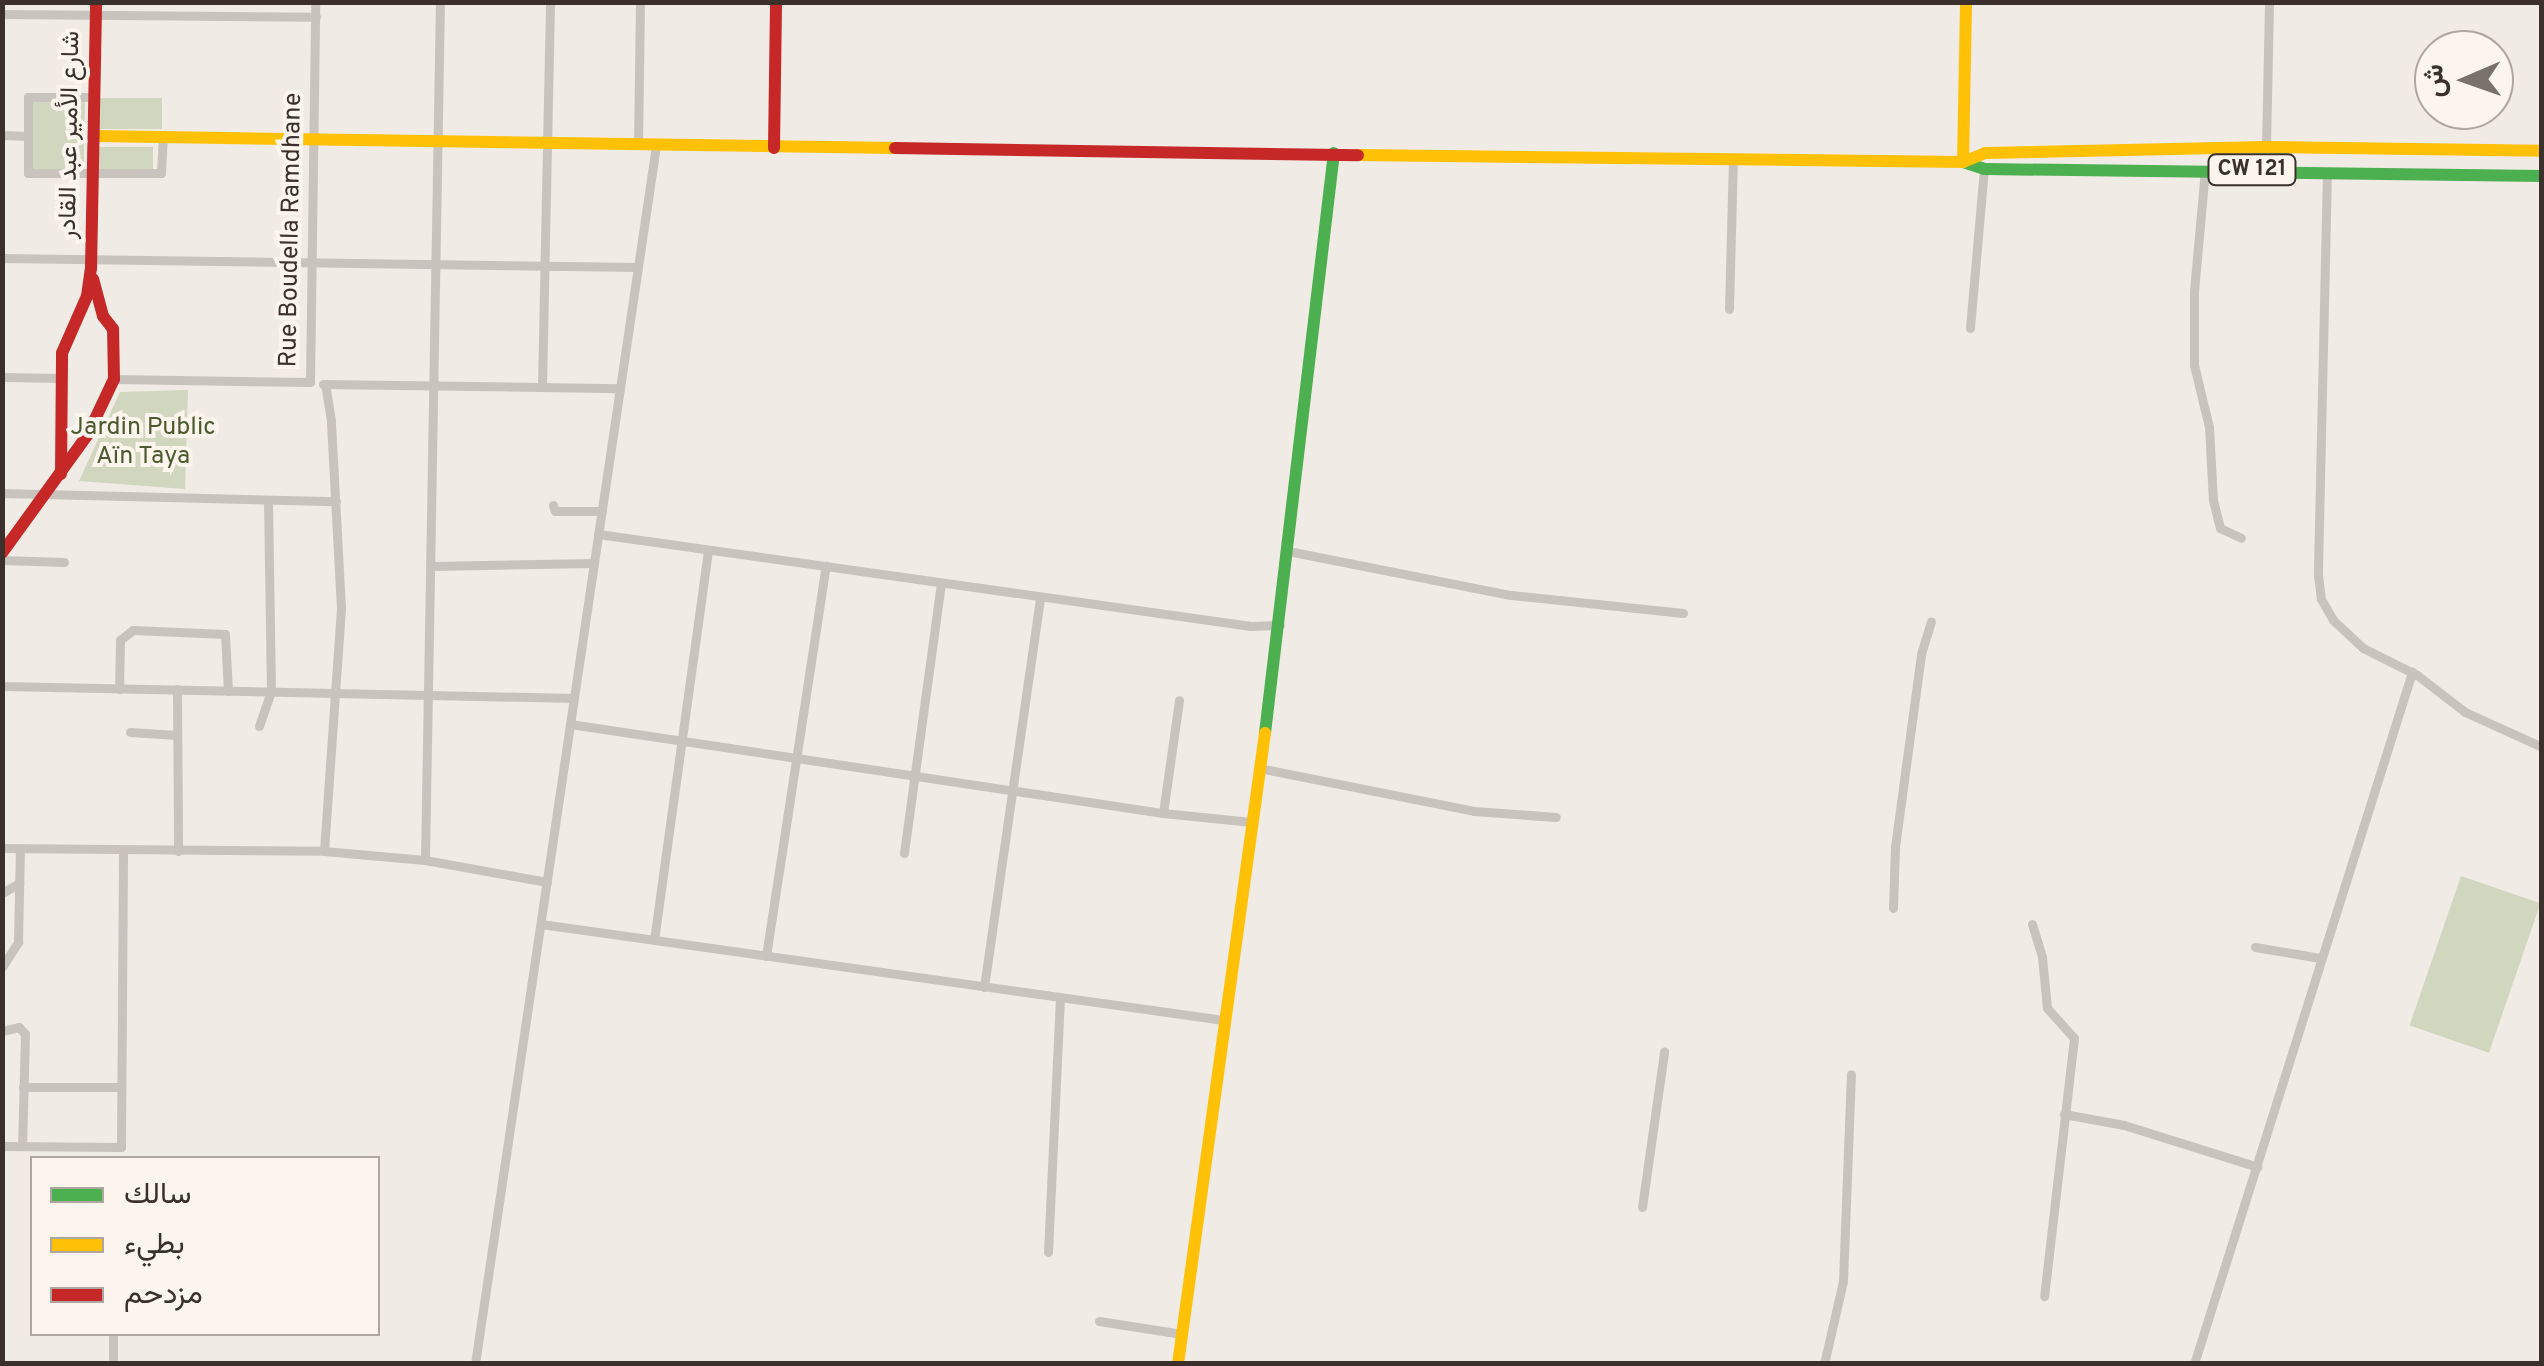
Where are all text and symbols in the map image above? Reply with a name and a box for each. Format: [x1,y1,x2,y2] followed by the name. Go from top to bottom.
[2414,30,2514,130] north arrow
[54,31,88,239] street label: شارع الأمير عبد القادر
[2417,64,2455,98] text: ش
[275,92,309,368] street label: Rue Boudella Ramdhane
[2207,153,2297,187] road number: CW 121
[70,414,216,473] park label: Jardin Public Aïn Taya
[30,1156,380,1336] legend
[124,1177,191,1214] text: سالك
[124,1227,185,1264] text: بطيء
[124,1277,203,1314] text: مزدحم

